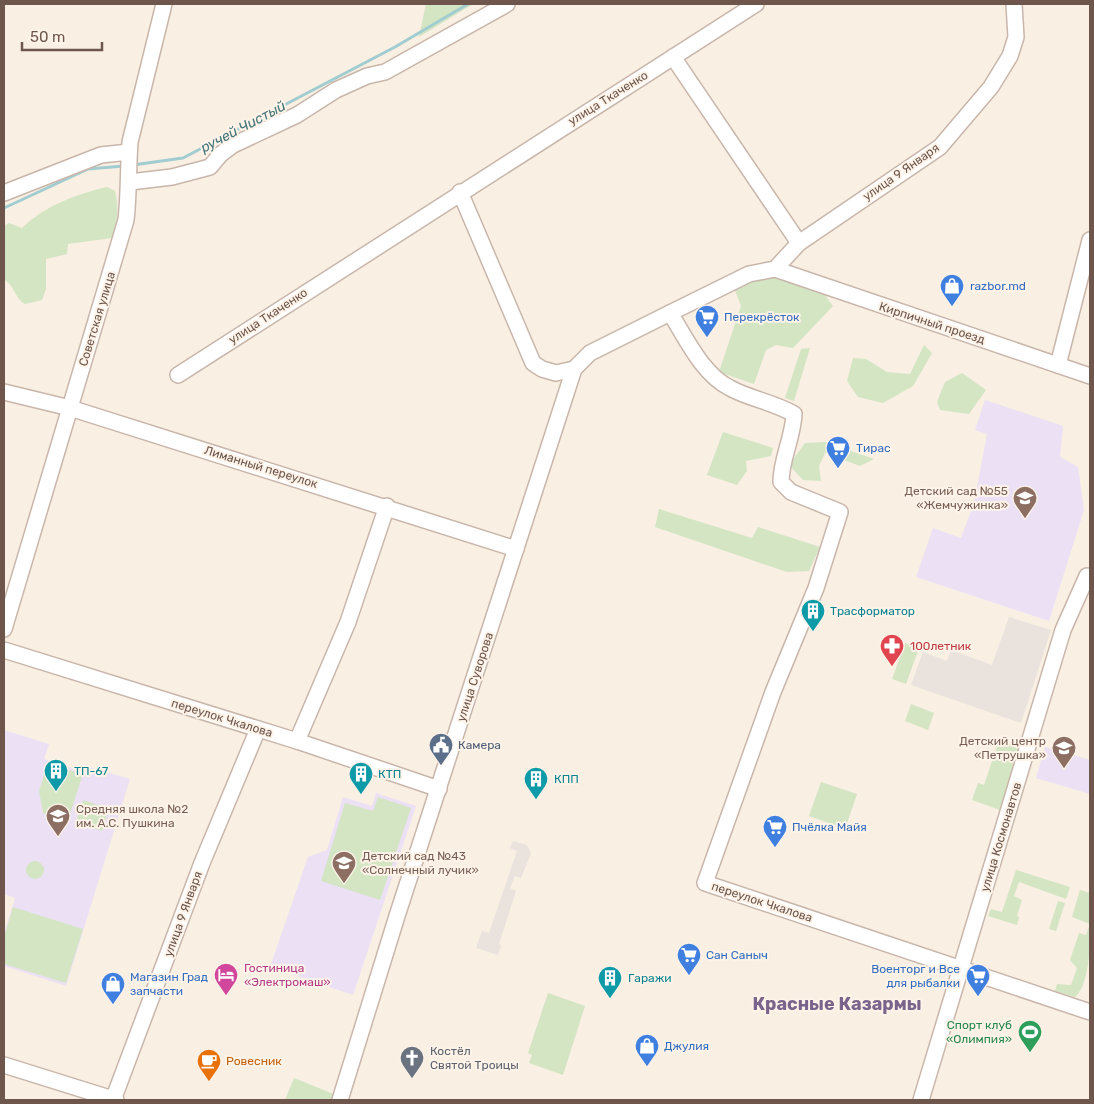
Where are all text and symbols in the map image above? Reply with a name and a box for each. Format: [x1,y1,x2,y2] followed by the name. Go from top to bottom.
[22,20,102,52] scale bar
[30,28,65,46] text: 50 m
[566,68,650,128] street label: улица Ткаченко
[197,97,289,157] water label: ручей Чистый
[860,141,942,203] street label: улица 9 Января
[76,270,118,368] street label: Советская улица
[939,273,965,307] shop icon: razbor.md
[970,279,1026,293] place label: razbor.md
[226,285,310,347] street label: улица Ткаченко
[877,299,987,347] street label: Кирпичный проезд
[694,304,720,338] supermarket icon: Перекрёсток
[724,310,800,324] place label: Перекрёсток
[825,435,851,469] supermarket icon: Тирас
[856,441,891,455] place label: Тирас
[203,443,320,491] street label: Лиманный переулок
[904,484,1008,512] place label: Детский сад №55 «Жемчужинка»
[1012,485,1038,519] school or university icon: Детский сад №55 «Жемчужинка»
[800,598,826,632] building icon: Трасформатор
[830,604,915,618] place label: Трасформатор
[454,631,496,723] street label: улица Суворова
[879,633,905,667] pharmacy icon: 100летник
[910,639,972,653] place label: 100летник
[170,696,274,740] street label: переулок Чкалова
[428,732,454,766] public building icon: Камера
[959,734,1046,762] place label: Детский центр «Петрушка»
[1051,735,1077,769] school or university icon: Детский центр «Петрушка»
[458,738,501,752] place label: Камера
[43,758,69,792] building icon: ТП-67
[348,761,374,795] building icon: КТП
[74,764,108,778] place label: ТП-67
[523,766,549,800] building icon: КПП
[378,767,401,781] place label: КТП
[554,772,579,786] place label: КПП
[978,780,1024,893] street label: улица Космонавтов
[76,802,188,830] place label: Средняя школа №2 им. А.С. Пушкина
[45,803,71,837] school or university icon: Средняя школа №2 им. А.С. Пушкина
[762,814,788,848] supermarket icon: Пчёлка Майя
[792,820,867,834] place label: Пчёлка Майя
[362,849,479,877] place label: Детский сад №43 «Солнечный лучик»
[331,850,357,884] school or university icon: Детский сад №43 «Солнечный лучик»
[161,869,205,959] street label: улица 9 Января
[710,879,814,925] street label: переулок Чкалова
[676,942,702,976] supermarket icon: Сан Саныч
[706,948,768,962] place label: Сан Саныч
[244,961,331,989] place label: Гостиница «Электромаш»
[213,962,239,996] hotel icon: Гостиница «Электромаш»
[871,962,960,990] place label: Военторг и Все для рыбалки
[965,963,991,997] supermarket icon: Военторг и Все для рыбалки
[597,965,623,999] building icon: Гаражи
[130,970,208,998] place label: Магазин Град запчасти
[100,971,126,1005] shop icon: Магазин Град запчасти
[628,971,672,985] place label: Гаражи
[752,993,922,1015] district label: Красные Казармы
[946,1018,1012,1046] place label: Спорт клуб «Олимпия»
[1017,1019,1043,1053] sports icon: Спорт клуб «Олимпия»
[634,1033,660,1067] shop icon: Джулия
[664,1039,709,1053] place label: Джулия
[430,1044,519,1072] place label: Костёл Святой Троицы
[399,1045,425,1079] church icon: Костёл Святой Троицы
[196,1048,222,1082] cafe icon: Ровесник
[226,1054,282,1068] place label: Ровесник

